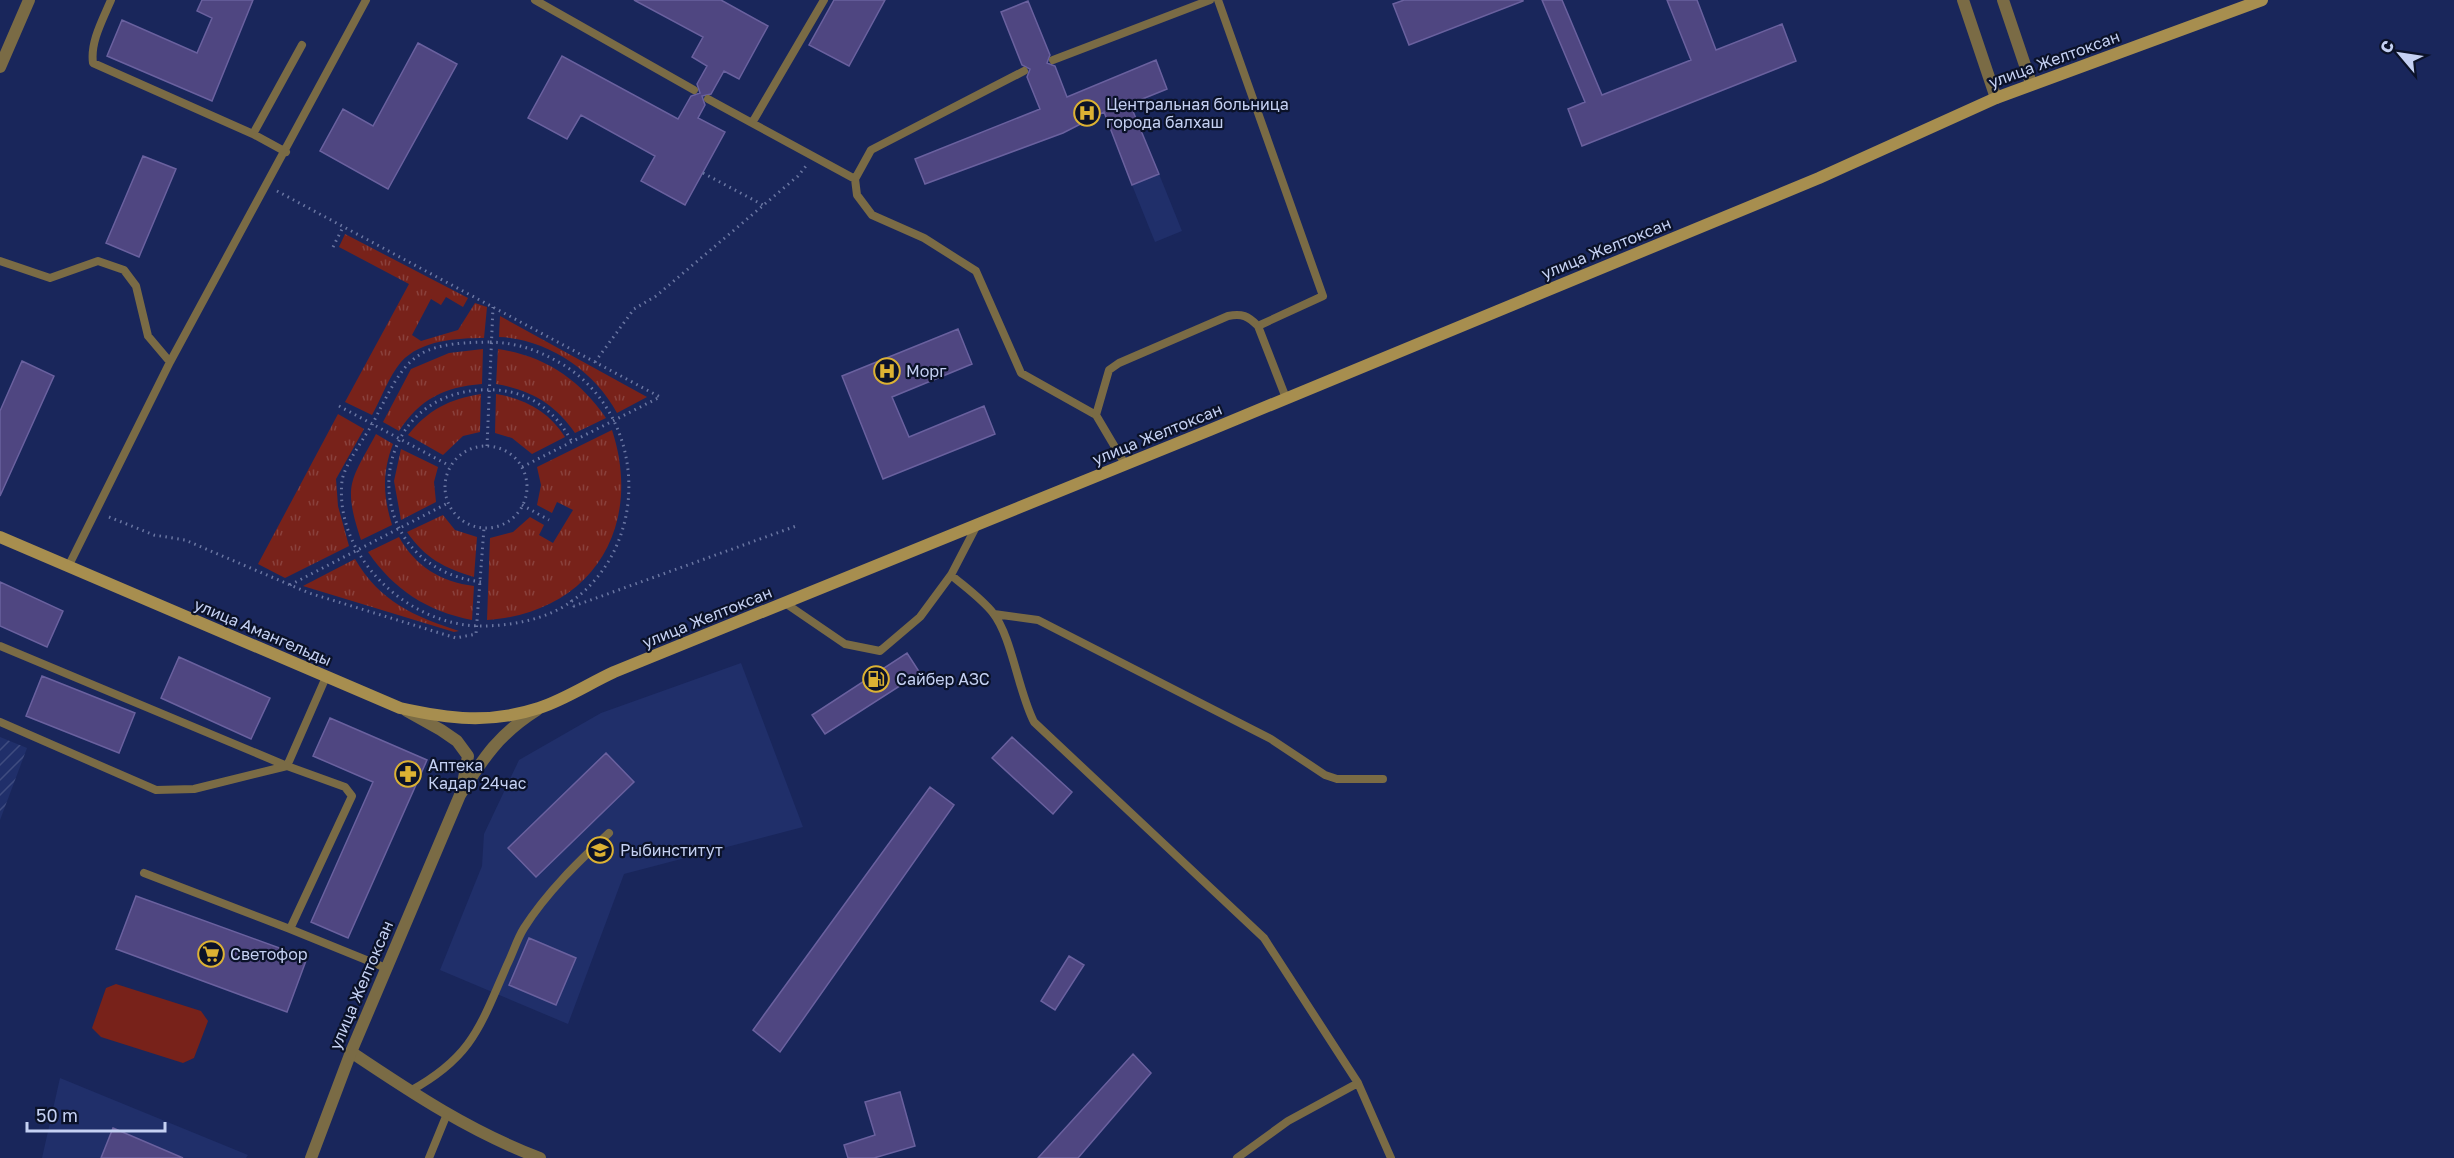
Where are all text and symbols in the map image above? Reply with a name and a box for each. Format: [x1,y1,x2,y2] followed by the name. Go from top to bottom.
[2370,24,2430,84] north arrow
[1986,26,2122,92] street label: улица Желтоксан
[2375,37,2398,57] text: С
[1106,94,1289,132] place label: Центральная больница города балхаш
[1072,98,1102,128] hospital icon: Центральная больница города балхаш
[1538,213,1674,283] street label: улица Желтоксан
[872,356,902,386] hospital icon: Морг
[906,361,947,381] place label: Морг
[1089,399,1225,469] street label: улица Желтоксан
[639,582,775,652] street label: улица Желтоксан
[191,594,335,670] street label: улица Амангельды
[861,664,891,694] fuel station icon: Сайбер АЗС
[896,669,990,689] place label: Сайбер АЗС
[428,755,527,793] place label: Аптека Кадар 24час
[393,759,423,789] pharmacy icon: Аптека Кадар 24час
[585,835,615,865] school or university icon: Рыбинститут
[620,840,723,860] place label: Рыбинститут
[325,918,397,1052] street label: улица Желтоксан
[196,939,226,969] supermarket icon: Светофор
[230,944,308,964] place label: Светофор
[27,1095,165,1133] scale bar
[36,1104,78,1126] text: 50 m

